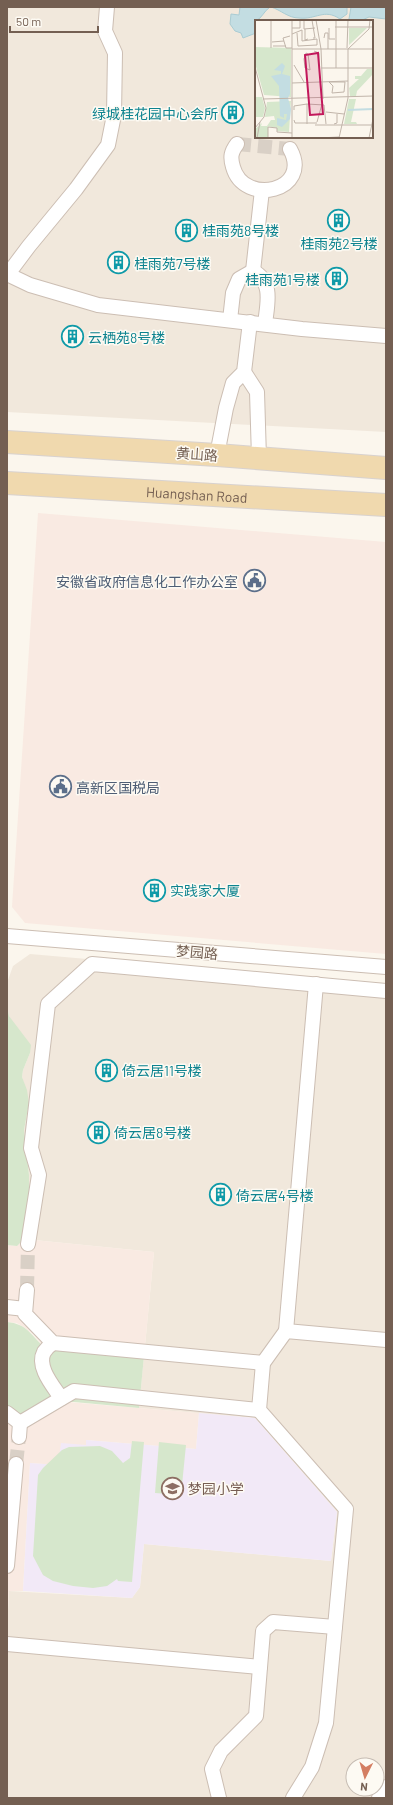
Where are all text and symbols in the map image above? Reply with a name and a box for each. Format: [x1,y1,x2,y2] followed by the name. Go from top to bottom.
[10,8,98,34] scale bar
[16,14,41,28] text: 50 m
[255,20,373,138] inset map
[220,100,246,126] building icon: 绿城桂花园中心会所
[92,105,218,122] place label: 绿城桂花园中心会所
[326,208,352,234] building icon: 桂雨苑2号楼
[174,217,200,243] building icon: 桂雨苑8号楼
[202,222,279,239] place label: 桂雨苑8号楼
[300,235,378,252] place label: 桂雨苑2号楼
[105,250,131,276] building icon: 桂雨苑7号楼
[134,255,211,272] place label: 桂雨苑7号楼
[323,266,349,292] building icon: 桂雨苑1号楼
[245,271,320,288] place label: 桂雨苑1号楼
[60,324,86,350] building icon: 云栖苑8号楼
[88,329,165,346] place label: 云栖苑8号楼
[175,444,219,464] street label: 黄山路
[145,483,248,505] street label: Huangshan Road
[241,568,267,594] public building icon: 安徽省政府信息化工作办公室
[56,573,238,590] place label: 安徽省政府信息化工作办公室
[48,774,74,800] public building icon: 高新区国税局
[76,779,160,796] place label: 高新区国税局
[141,877,167,903] building icon: 实践家大厦
[170,882,240,899] place label: 实践家大厦
[175,942,219,962] street label: 梦园路
[94,1057,120,1083] building icon: 倚云居11号楼
[122,1062,202,1079] place label: 倚云居11号楼
[86,1119,112,1145] building icon: 倚云居8号楼
[114,1124,191,1141] place label: 倚云居8号楼
[207,1182,233,1208] building icon: 倚云居4号楼
[236,1187,314,1204] place label: 倚云居4号楼
[159,1475,185,1501] school or university icon: 梦园小学
[188,1480,244,1497] place label: 梦园小学
[345,1757,385,1797] north arrow
[360,1781,368,1794] text: N

